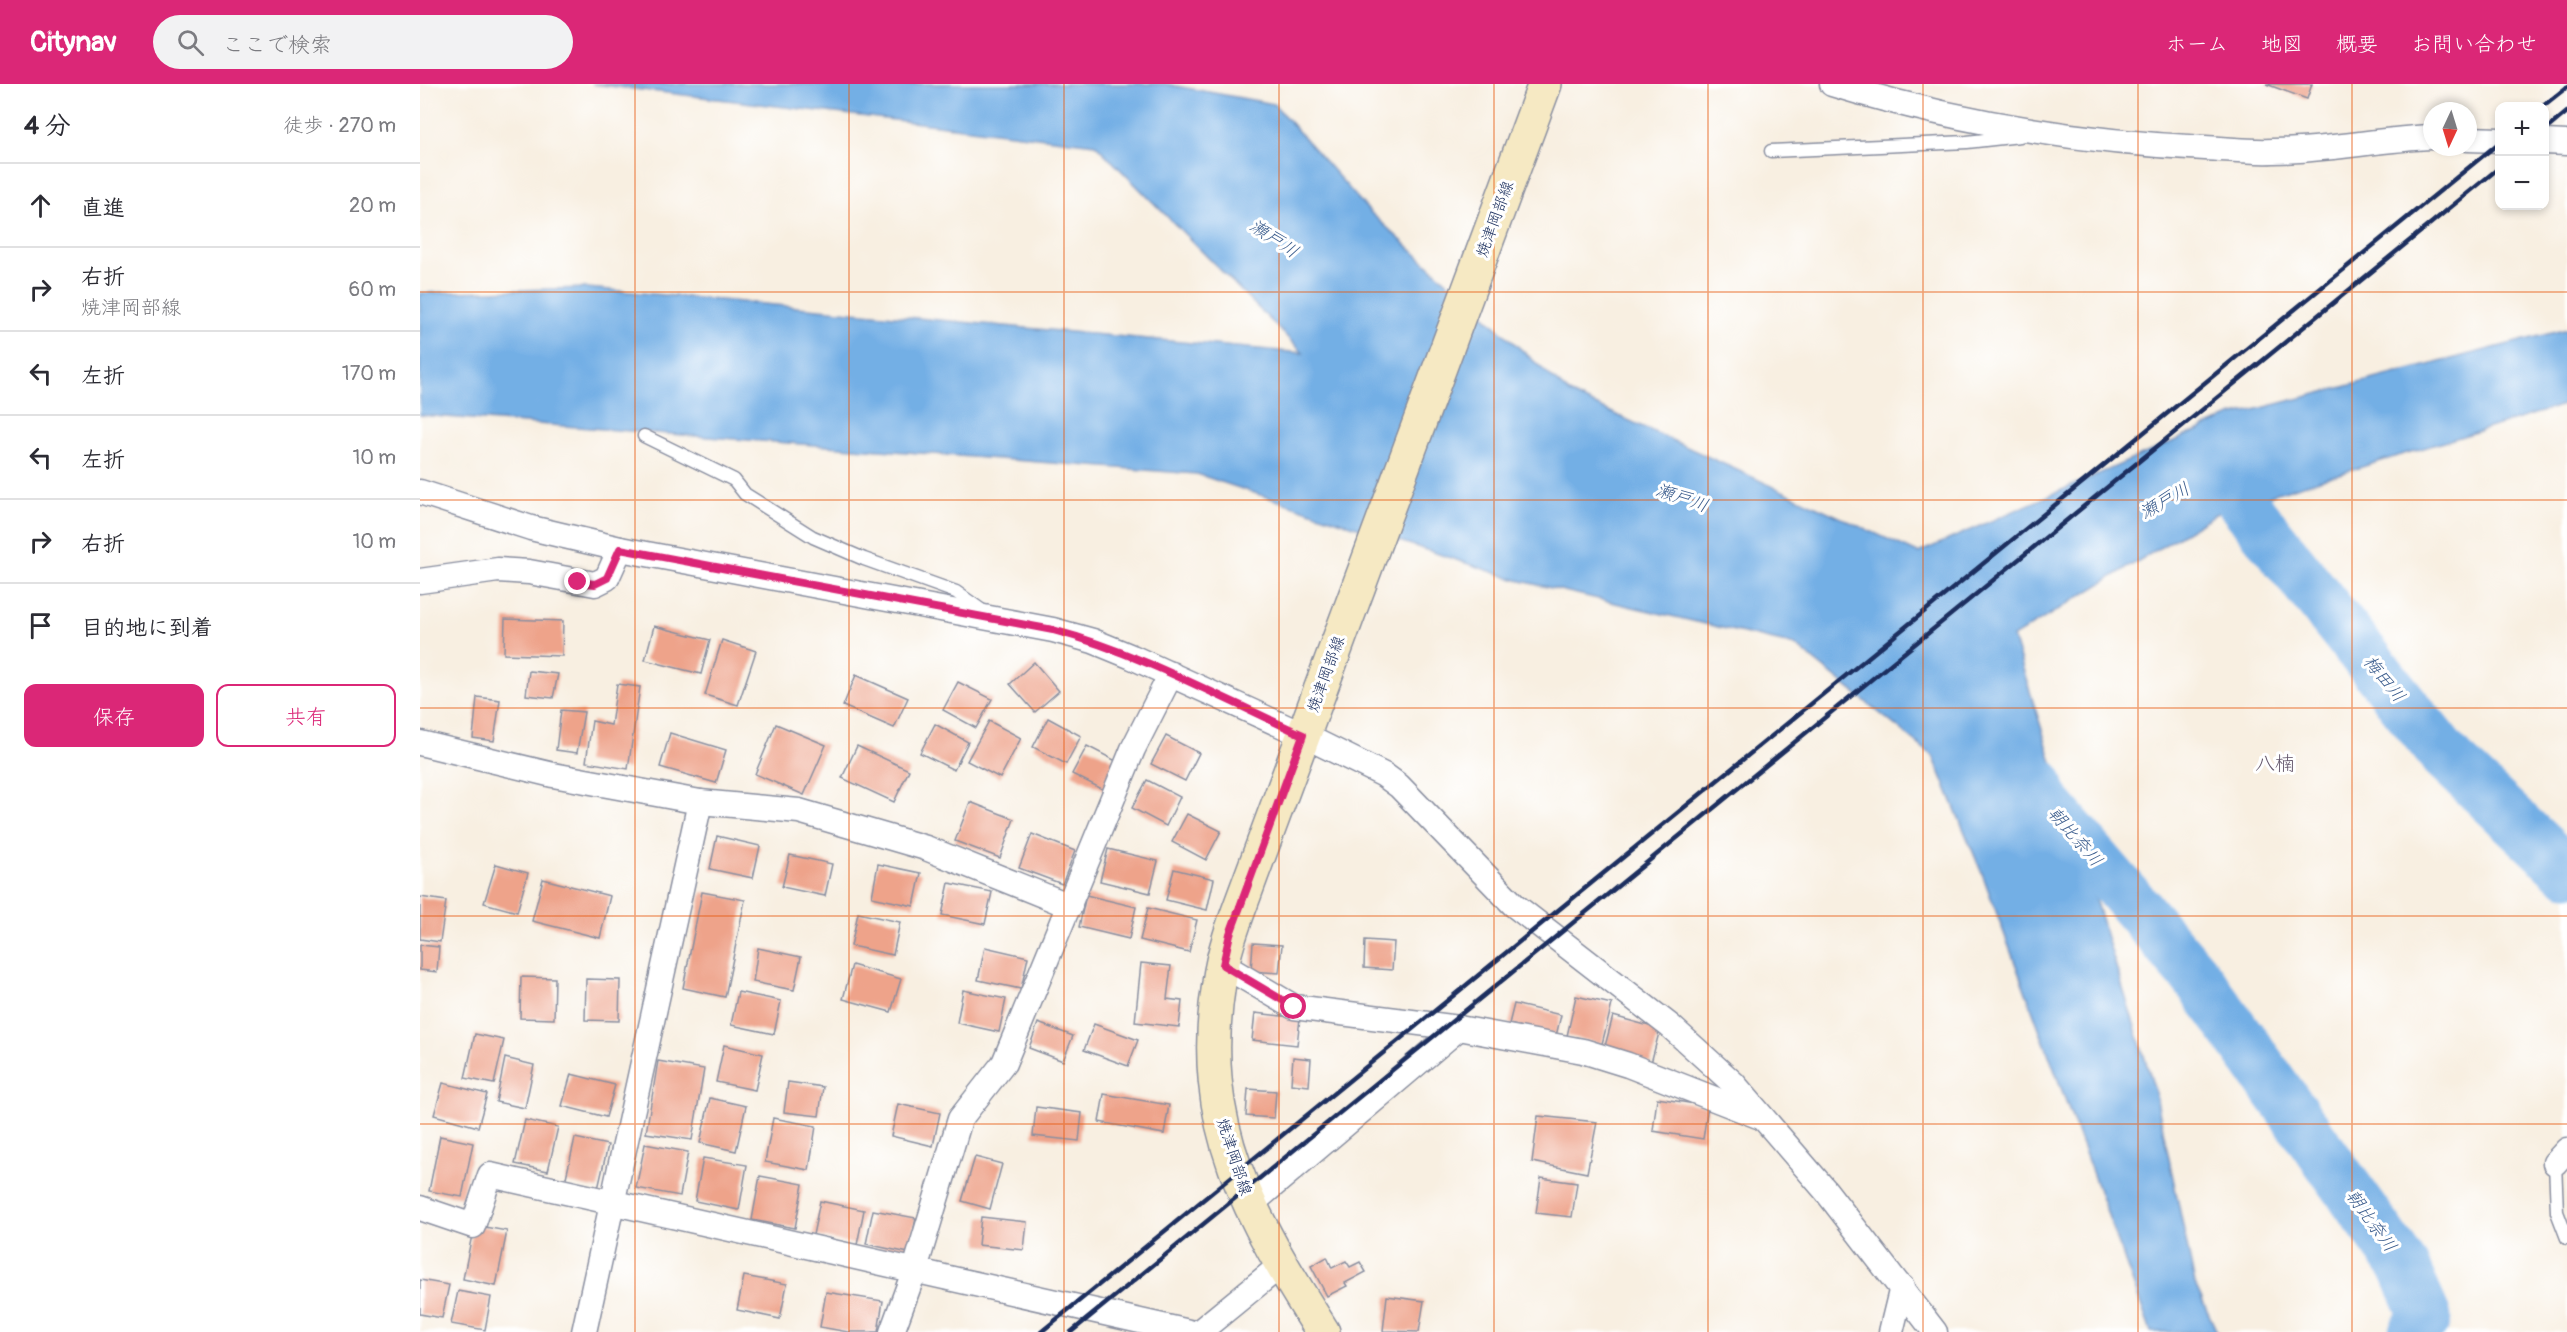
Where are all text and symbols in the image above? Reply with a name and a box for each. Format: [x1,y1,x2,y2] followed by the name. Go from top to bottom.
[153,15,573,69] search box
[30,25,117,60] text: Citynav
[174,26,207,59] icon: search
[222,31,332,59] text: ここで検索
[2166,31,2228,58] text: ホーム
[2261,31,2303,58] text: 地図
[2336,31,2378,58] text: 概要
[2411,31,2537,58] text: お問い合わせ
[2423,102,2477,156] north arrow
[2495,102,2549,210] map controls
[2495,102,2549,156] button: +
[24,110,71,142] text: 4 分
[283,113,396,138] text: 徒歩 · 270 m
[2495,156,2549,210] button: −
[1472,178,1518,260] street label: 焼津岡部線
[24,189,57,222] icon: ahead
[349,193,396,218] text: 20 m
[81,194,125,222] text: 直進
[1245,214,1303,264] water label: 瀬戸川
[81,263,125,291] text: 右折
[24,273,57,306] icon: right
[349,277,396,302] text: 60 m
[81,295,181,320] text: 焼津岡部線
[24,357,57,390] icon: left
[342,361,396,386] text: 170 m
[81,362,125,390] text: 左折
[24,441,57,474] icon: left
[352,445,396,470] text: 10 m
[81,446,125,474] text: 左折
[1653,478,1711,518] water label: 瀬戸川
[2136,478,2194,524] water label: 瀬戸川
[24,525,57,558] icon: right
[352,529,396,554] text: 10 m
[81,530,125,558] text: 右折
[564,568,590,594] route end
[24,609,57,642] icon: arrive
[81,614,213,642] text: 目的地に到着
[1303,633,1349,715] street label: 焼津岡部線
[2358,651,2410,707] water label: 梅田川
[24,684,204,747] button: 保存
[216,684,396,747] button: 共有
[2255,751,2295,776] district label: 八楠
[2043,802,2107,872] water label: 朝比奈川
[1280,993,1306,1019] route start
[1212,1116,1256,1198] street label: 焼津岡部線
[2341,1185,2401,1257] water label: 朝比奈川

